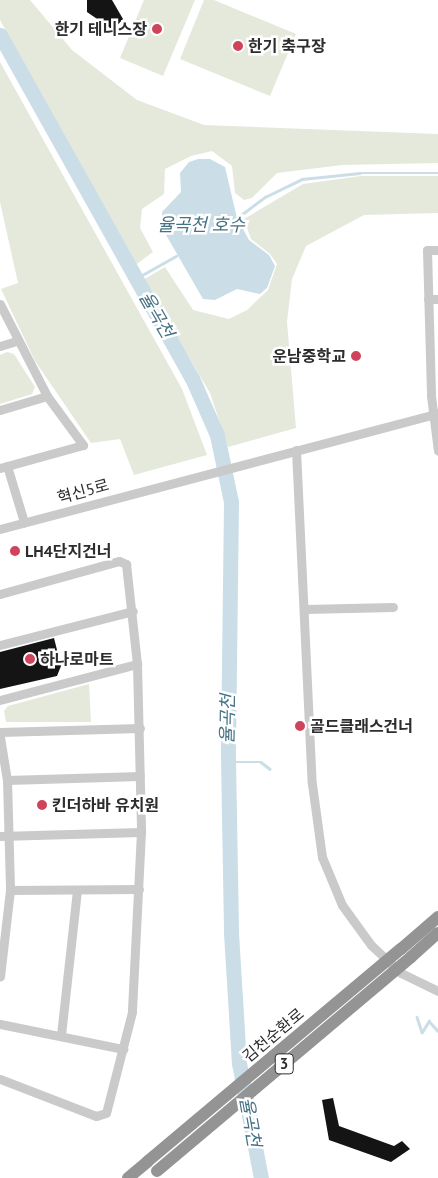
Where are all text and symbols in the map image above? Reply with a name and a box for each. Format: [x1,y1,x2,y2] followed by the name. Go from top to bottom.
[55,19,147,39] place label: 한기 테니스장
[151,23,163,35] marker: 한기 테니스장
[248,36,326,56] place label: 한기 축구장
[232,40,244,52] marker: 한기 축구장
[157,214,245,236] water label: 율곡천 호수
[134,288,178,342] water label: 율곡천
[272,346,346,366] place label: 운남중학교
[350,350,362,362] marker: 운남중학교
[55,475,111,507] street label: 혁신5로
[25,541,112,561] place label: LH4단지건너
[9,545,21,557] marker: LH4단지건너
[40,649,114,669] place label: 하나로마트
[24,653,36,665] marker: 하나로마트
[217,694,239,744] water label: 율곡천
[310,716,413,736] place label: 골드클래스건너
[294,720,306,732] marker: 골드클래스건너
[52,795,159,815] place label: 킨더하바 유치원
[36,799,48,811] marker: 킨더하바 유치원
[239,1004,307,1066] street label: 김천순환로
[274,1052,294,1076] road number: 3
[235,1096,265,1148] water label: 율곡천

